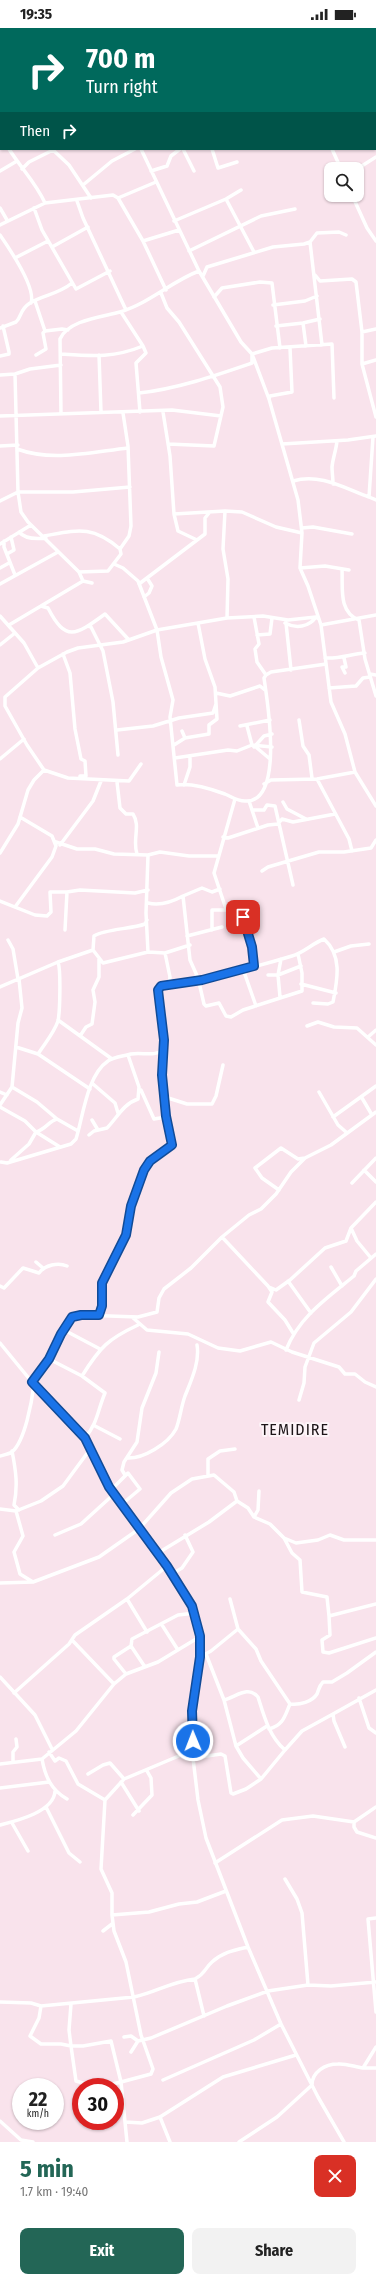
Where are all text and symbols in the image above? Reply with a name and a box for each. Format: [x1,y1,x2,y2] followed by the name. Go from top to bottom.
[20,5,52,23] text: 19:35
[86,42,155,75] text: 700 m
[20,44,72,96] icon: right
[86,76,158,98] text: Turn right
[58,120,80,142] icon: right
[20,122,50,140] text: Then
[324,162,364,202] map controls
[324,162,364,202] button: search
[226,900,260,934] pin
[232,906,254,928] icon: arrive
[261,1420,329,1439] district label: TEMIDIRE
[172,1720,214,1762] position arrow
[72,2078,124,2130] speed limit sign: 30
[29,2087,47,2111] text: 22
[27,2108,49,2120] text: km/h
[20,2155,74,2183] text: 5 min
[314,2155,356,2197] button: close
[20,2184,88,2199] text: 1.7 km · 19:40
[20,2228,184,2274] button: Exit
[192,2228,356,2274] button: Share

